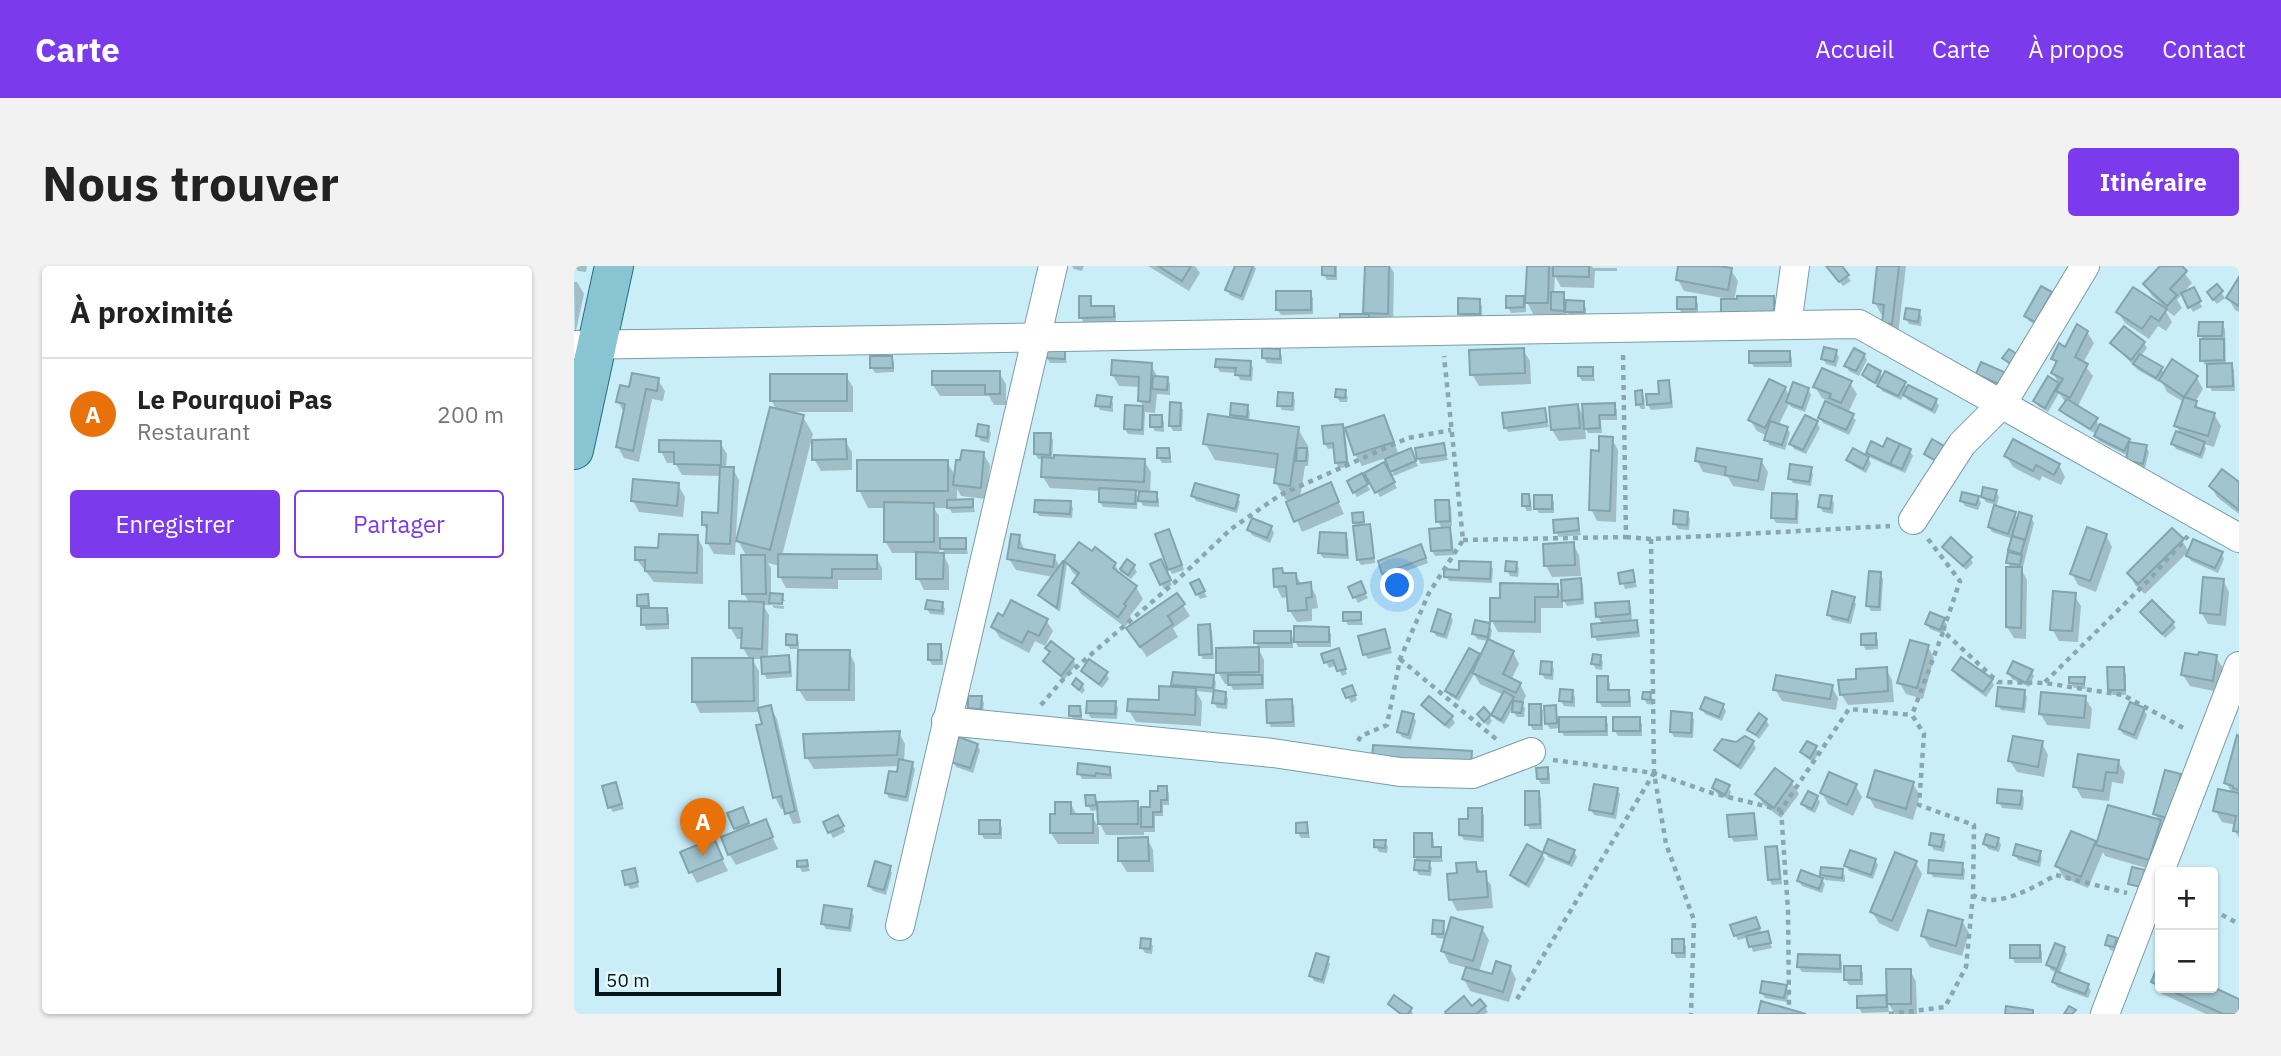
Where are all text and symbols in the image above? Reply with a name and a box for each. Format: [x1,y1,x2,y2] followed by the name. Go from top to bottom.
[35,28,120,71] text: Carte
[1815,33,1894,65] text: Accueil
[1932,33,1990,65] text: Carte
[2028,33,2124,65] text: À propos
[2162,33,2246,65] text: Contact
[2068,148,2239,216] button: Itinéraire
[42,151,339,214] text: Nous trouver
[70,292,233,331] text: À proximité
[137,382,332,416] text: Le Pourquoi Pas
[85,399,101,429] text: A
[437,399,504,429] text: 200 m
[137,416,250,446] text: Restaurant
[70,490,280,558] button: Enregistrer
[294,490,504,558] button: Partager
[1380,568,1414,602] your location
[680,798,726,856] pin: A
[2155,867,2218,993] map controls
[2155,867,2218,930] button: +
[2155,930,2218,993] button: −
[595,965,780,997] scale bar
[606,968,650,992] text: 50 m

